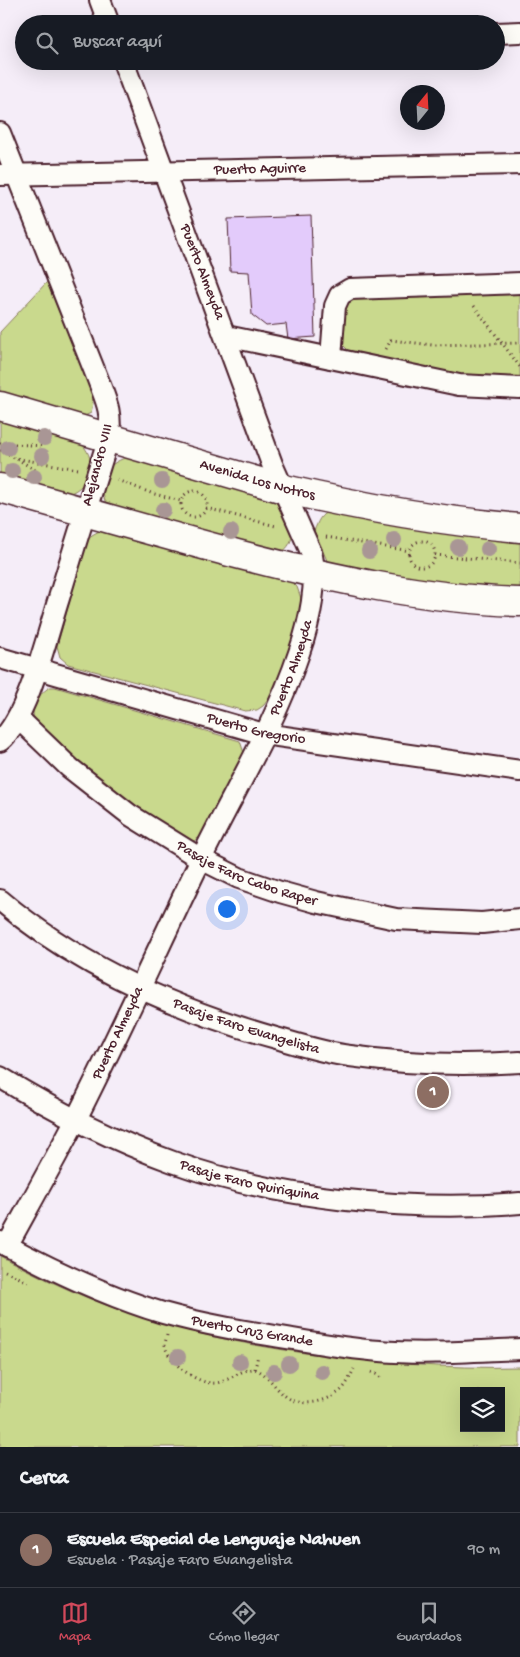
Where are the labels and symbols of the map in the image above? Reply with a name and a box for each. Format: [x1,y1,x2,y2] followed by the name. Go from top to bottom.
[400,85,445,130] north arrow
[213,160,306,179] street label: Puerto Aguirre
[175,221,229,323] street label: Puerto Almeyda
[78,422,118,508] street label: Alejandro VIII
[198,456,317,505] street label: Avenida Los Notros
[266,618,317,720] street label: Puerto Almeyda
[204,709,307,749] street label: Puerto Gregorio
[172,836,321,911] street label: Pasaje Faro Cabo Raper
[214,896,240,922] your location
[88,983,148,1084] street label: Puerto Almeyda
[169,994,322,1059] street label: Pasaje Faro Evangelista
[417,1073,449,1111] pin: 1
[176,1156,321,1206] street label: Pasaje Faro Quiriquina
[188,1311,314,1351] street label: Puerto Cruz Grande

